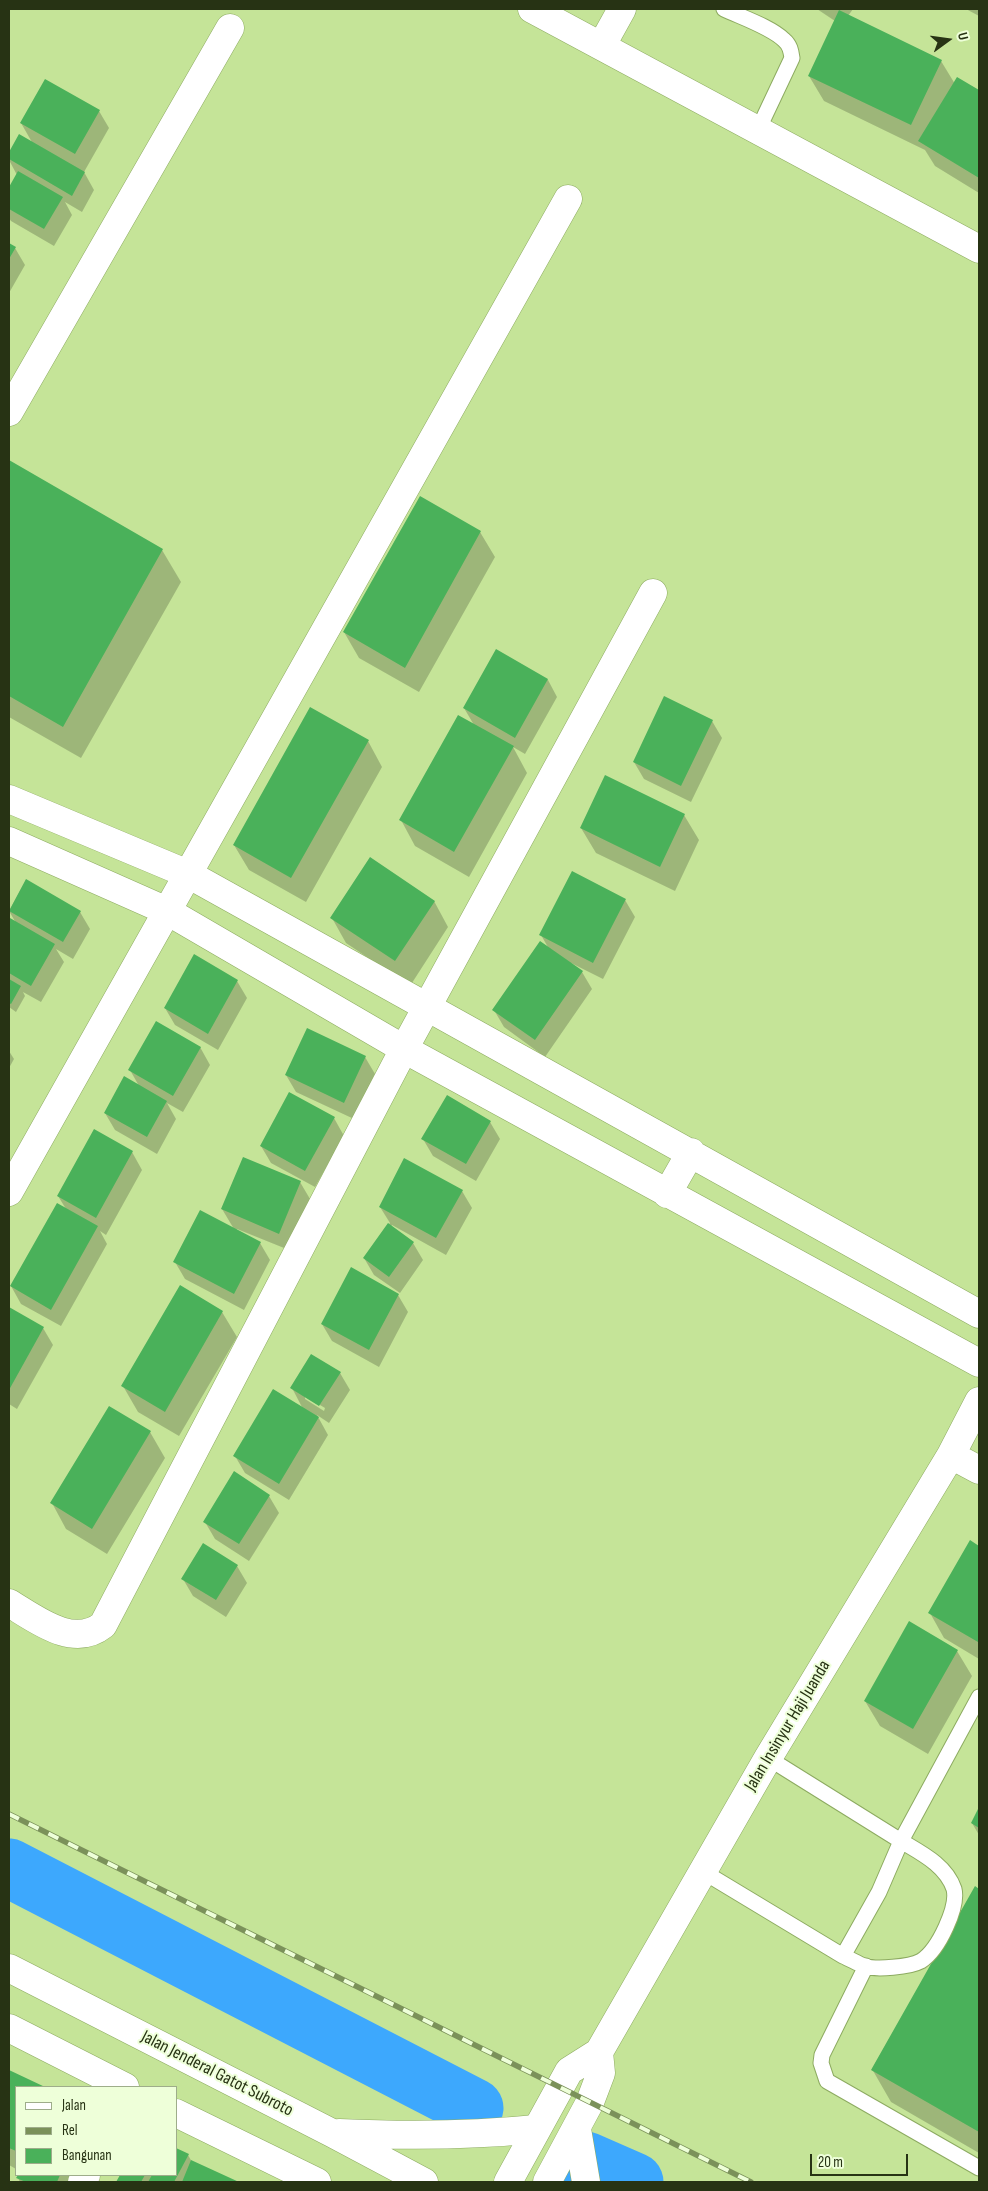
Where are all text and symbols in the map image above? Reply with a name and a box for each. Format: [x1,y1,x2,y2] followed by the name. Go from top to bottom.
[923,15,973,65] north arrow
[954,31,972,42] text: U
[740,1657,836,1795] street label: Jalan Insinyur Haji Juanda
[137,2026,297,2122] street label: Jalan Jenderal Gatot Subroto
[15,2086,178,2176] legend
[62,2096,86,2115] text: Jalan
[62,2121,78,2140] text: Rel
[813,2144,910,2176] scale bar
[62,2146,112,2165] text: Bangunan
[818,2153,843,2172] text: 20 m

